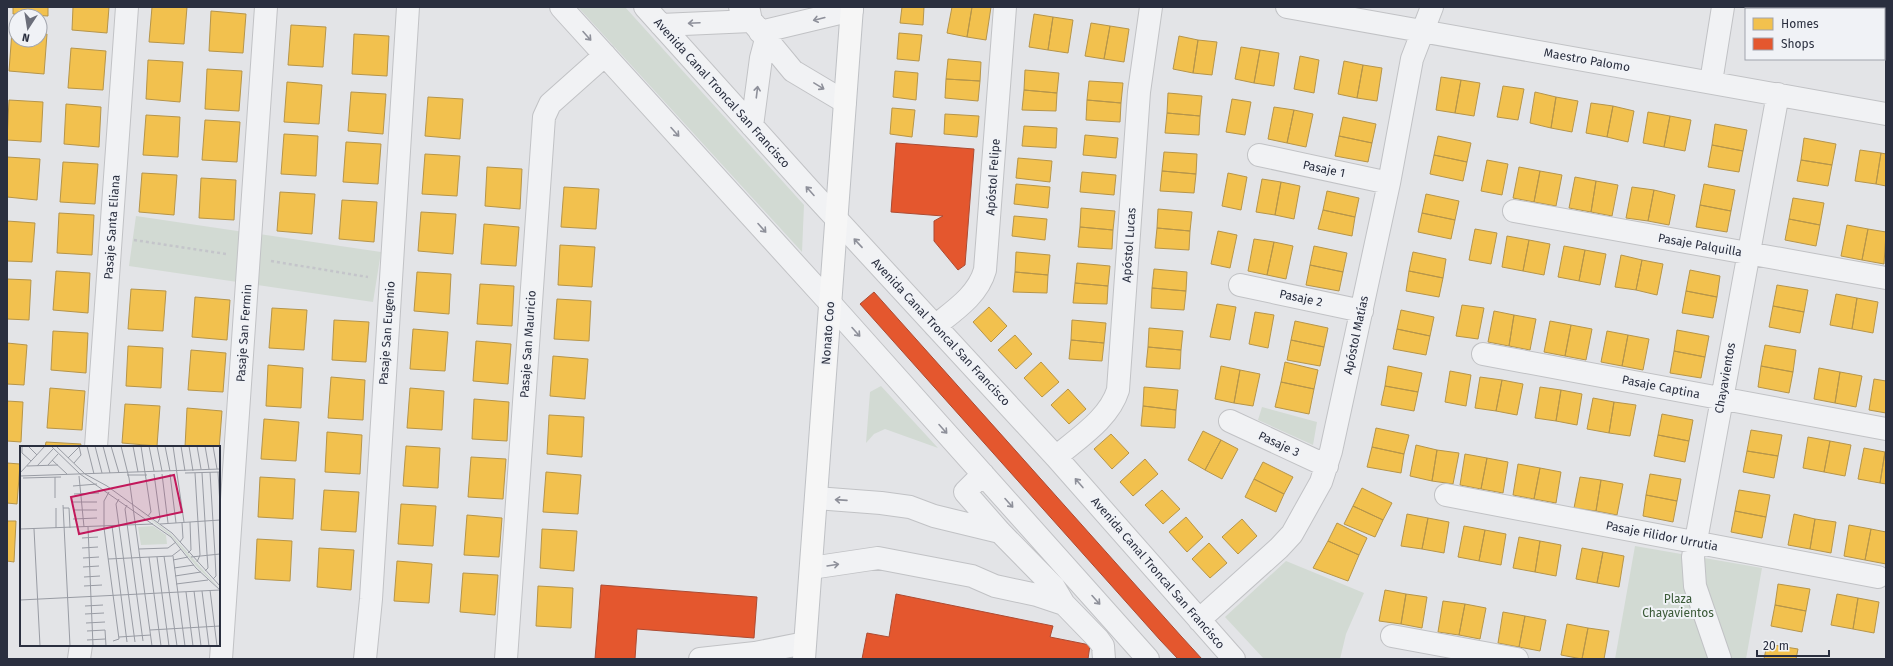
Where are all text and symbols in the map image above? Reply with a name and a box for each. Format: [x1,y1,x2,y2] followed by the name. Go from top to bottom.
[8,8,48,48] north arrow
[1745,8,1885,60] legend
[651,15,793,171] street label: Avenida Canal Troncal San Francisco
[813,15,826,23] one-way arrow
[1781,17,1819,31] text: Homes
[688,19,701,27] one-way arrow
[21,30,31,44] text: N
[583,31,592,41] one-way arrow
[1781,37,1815,51] text: Shops
[1543,46,1631,74] street label: Maestro Palomo
[813,83,825,91] one-way arrow
[753,86,761,99] one-way arrow
[670,127,680,137] one-way arrow
[983,138,1003,216] street label: Apóstol Felipe
[1302,158,1346,180] street label: Pasaje 1
[101,174,123,280] street label: Pasaje Santa Eliana
[806,185,815,196] one-way arrow
[1119,207,1139,283] street label: Apóstol Lucas
[758,223,767,233] one-way arrow
[1657,231,1743,259] street label: Pasaje Palquilla
[853,238,863,248] one-way arrow
[869,255,1013,409] street label: Avenida Canal Troncal San Francisco
[376,281,398,385] street label: Pasaje San Eugenio
[234,283,254,383] street label: Pasaje San Fermin
[1278,287,1324,309] street label: Pasaje 2
[517,290,539,398] street label: Pasaje San Mauricio
[1341,294,1371,376] street label: Apóstol Matías
[819,301,837,365] street label: Nonato Coo
[852,327,861,337] one-way arrow
[1712,341,1738,415] street label: Chayavientos
[1621,373,1701,401] street label: Pasaje Captina
[938,424,947,434] one-way arrow
[1256,428,1302,460] street label: Pasaje 3
[20,446,220,646] inset map
[1074,478,1083,488] one-way arrow
[1088,494,1228,652] street label: Avenida Canal Troncal San Francisco
[835,496,848,503] one-way arrow
[1004,498,1013,508] one-way arrow
[1605,518,1719,554] street label: Pasaje Filidor Urrutia
[826,561,839,569] one-way arrow
[1642,592,1714,620] park label: Plaza Chayavientos
[1091,595,1100,606] one-way arrow
[1757,632,1829,658] scale bar
[1763,639,1789,653] text: 20 m

